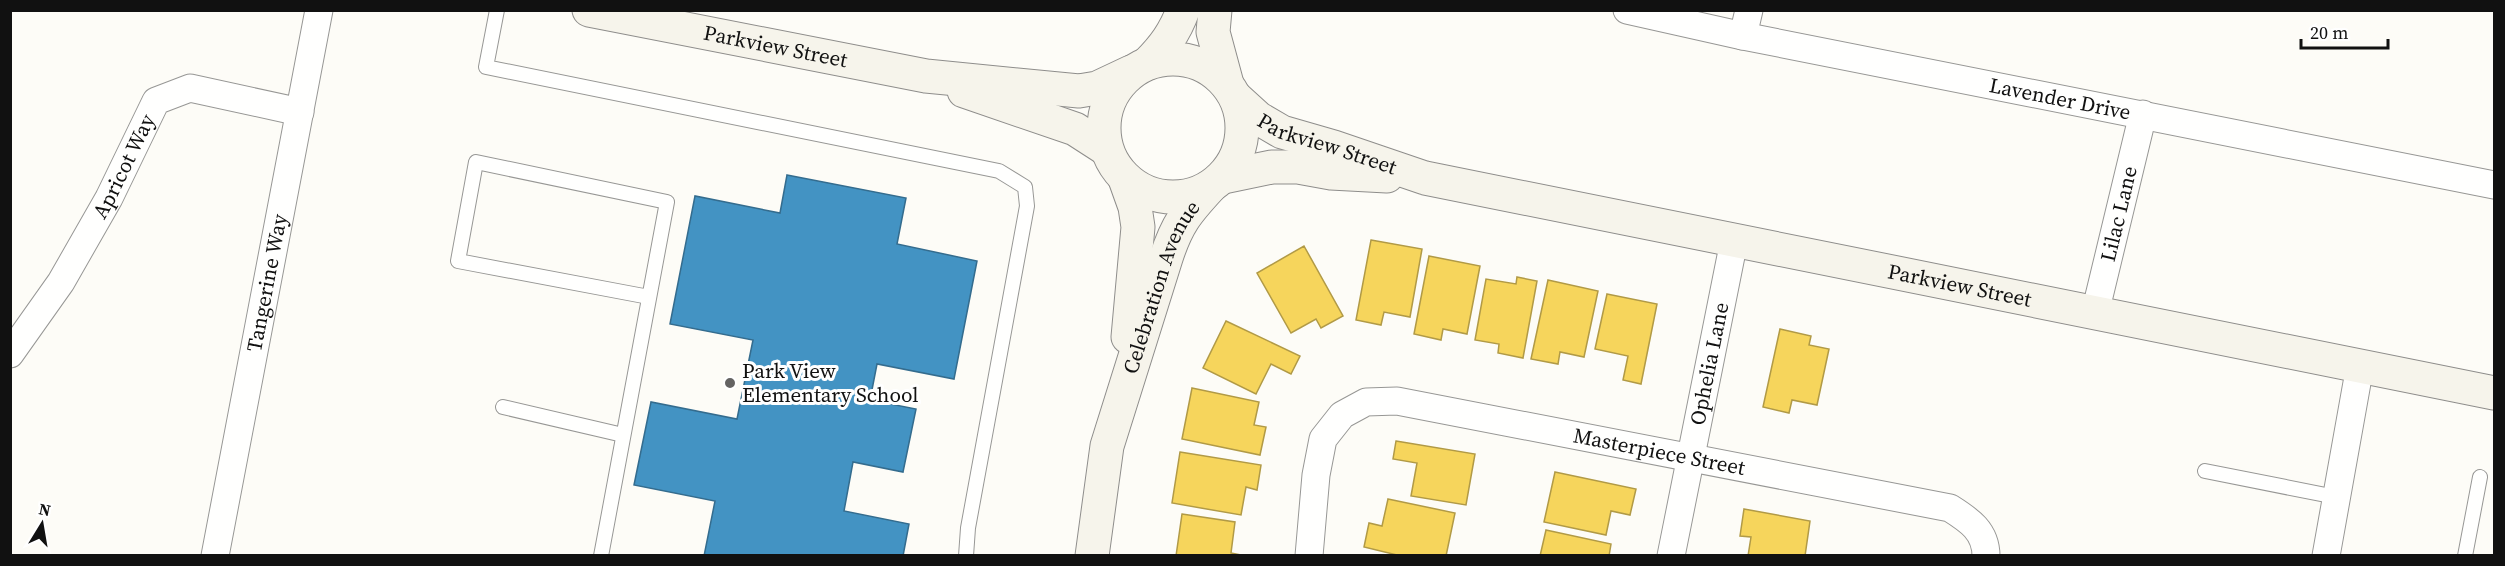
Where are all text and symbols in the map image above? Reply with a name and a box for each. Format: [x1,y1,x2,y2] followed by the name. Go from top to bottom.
[2301,12,2388,50] scale bar
[701,18,850,74] street label: Parkview Street
[2310,20,2348,45] text: 20 m
[1987,70,2133,127] street label: Lavender Drive
[1252,106,1401,181] street label: Parkview Street
[85,109,162,224] street label: Apricot Way
[2093,163,2144,264] street label: Lilac Lane
[1116,194,1206,377] street label: Celebration Avenue
[239,211,294,354] street label: Tangerine Way
[1885,256,2034,314] street label: Parkview Street
[1682,300,1735,428] street label: Ophelia Lane
[742,356,919,409] place label: Park View Elementary School
[723,376,737,390] marker: Park View Elementary School
[1571,420,1748,482] street label: Masterpiece Street
[12,494,72,554] north arrow
[37,497,53,521] text: N

